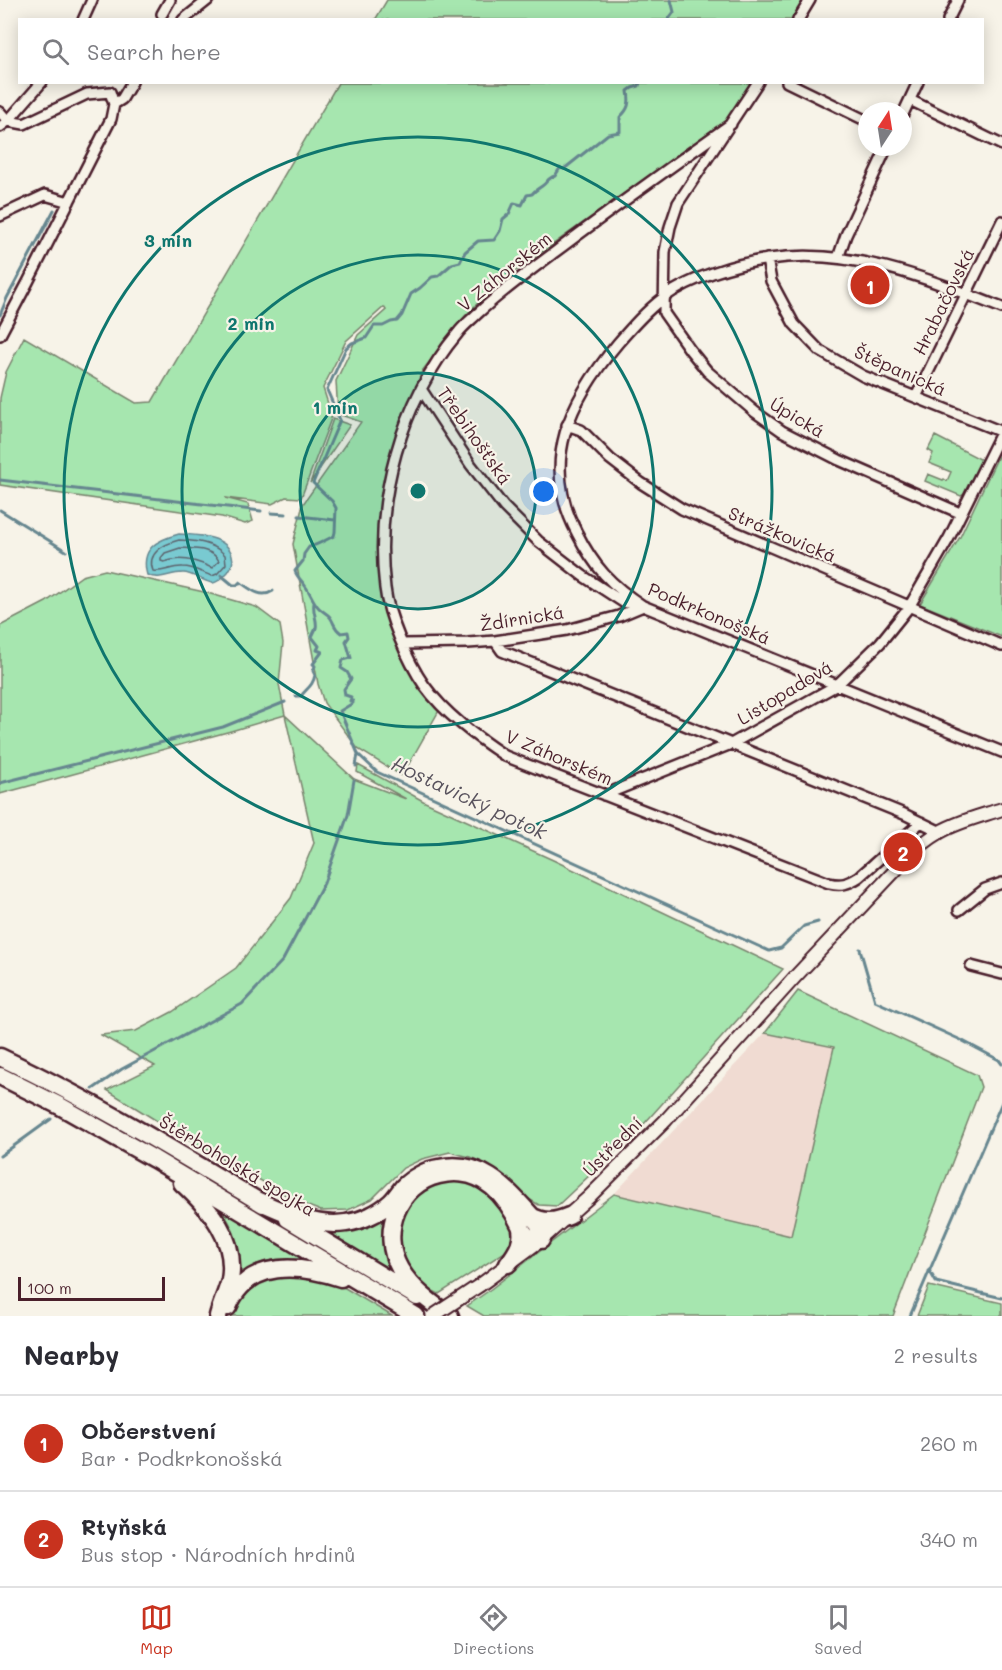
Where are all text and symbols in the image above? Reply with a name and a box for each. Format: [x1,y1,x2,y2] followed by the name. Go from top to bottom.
[18,18,984,84] search box
[39,35,72,68] icon: search
[87,37,221,66] text: Search here
[858,102,912,156] north arrow
[452,226,556,317] street label: V Záhorském
[144,228,192,252] text: 3 min
[907,244,979,359] street label: Hrabačovská
[850,262,890,308] pin: 1
[227,311,275,335] text: 2 min
[851,339,950,401] street label: Štěpanická
[432,382,518,489] street label: Třebihošťská
[766,391,829,443] street label: Úpická
[312,395,358,419] text: 1 min
[529,477,558,506] your location
[408,481,428,501] centre of rings
[725,501,840,568] street label: Strážkovická
[644,576,774,650] street label: Podkrkonošská
[478,600,566,637] street label: Ždírnická
[733,654,836,730] street label: Listopadová
[502,724,617,790] street label: V Záhorském
[388,750,552,845] water label: Hostavický potok
[884,830,922,874] pin: 2
[155,1109,320,1221] street label: Štěrboholská spojka
[577,1111,648,1182] street label: Ústřední
[18,1274,165,1302] scale bar
[27,1277,72,1298] text: 100 m
[24,1338,119,1372] text: Nearby
[894,1342,978,1368] text: 2 results
[81,1416,217,1445] text: Občerstvení
[39,1430,48,1456] text: 1
[920,1430,978,1456] text: 260 m
[81,1445,283,1471] text: Bar · Podkrkonošská
[81,1512,167,1541] text: Rtyňská
[38,1526,49,1552] text: 2
[920,1526,978,1552] text: 340 m
[81,1541,355,1567] text: Bus stop · Národních hrdinů
[140,1601,173,1658] tab: Map
[453,1601,534,1658] tab: Directions
[814,1601,862,1658] tab: Saved

